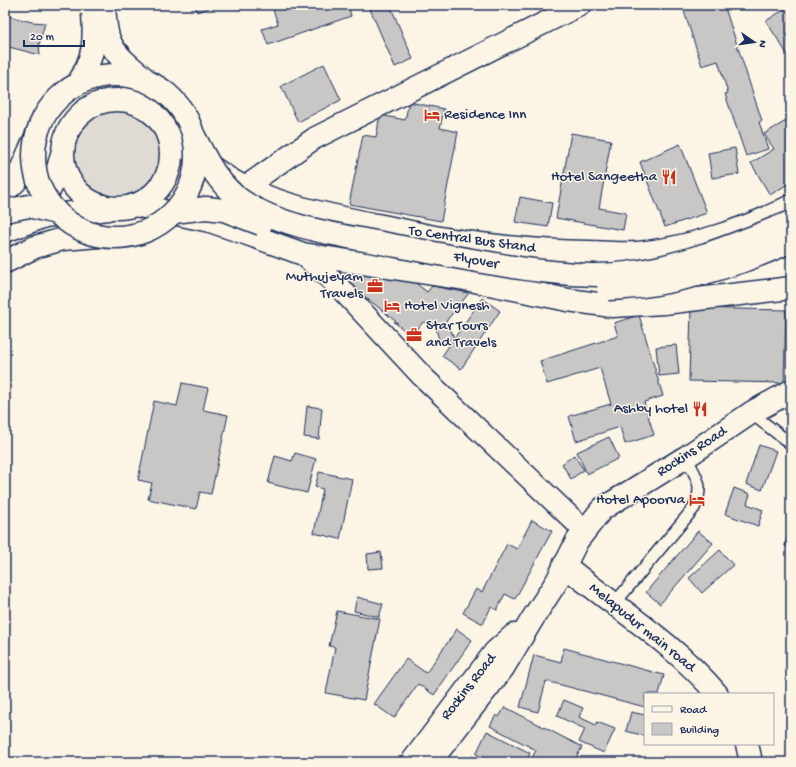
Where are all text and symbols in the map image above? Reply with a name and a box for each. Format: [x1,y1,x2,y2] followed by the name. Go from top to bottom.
[24,22,84,48] scale bar
[734,22,774,62] north arrow
[30,31,55,45] text: 20 m
[755,39,768,49] text: N
[423,106,441,124] hotel icon: Residence Inn
[444,106,526,124] place label: Residence Inn
[551,168,658,186] place label: Hotel Sangeetha
[660,168,678,186] restaurant icon: Hotel Sangeetha
[406,222,538,258] street label: To Central Bus Stand
[451,248,502,274] street label: Flyover
[286,268,363,303] place label: Muthujeyam Travels
[366,277,384,295] office icon: Muthujeyam Travels
[383,297,401,315] hotel icon: Hotel Vignesh
[404,297,490,315] place label: Hotel Vignesh
[426,317,497,352] place label: Star Tours and Travels
[405,326,423,344] office icon: Star Tours and Travels
[614,400,688,418] place label: Ashby hotel
[691,400,709,418] restaurant icon: Ashby hotel
[654,422,731,481] street label: Rockins Road
[596,491,686,509] place label: Hotel Apoorva
[688,491,706,509] hotel icon: Hotel Apoorva
[585,579,700,677] street label: Melapudur main road
[437,649,501,724] street label: Rockins Road
[644,693,774,745] legend
[680,704,707,718] text: Road
[679,724,719,738] text: Building

